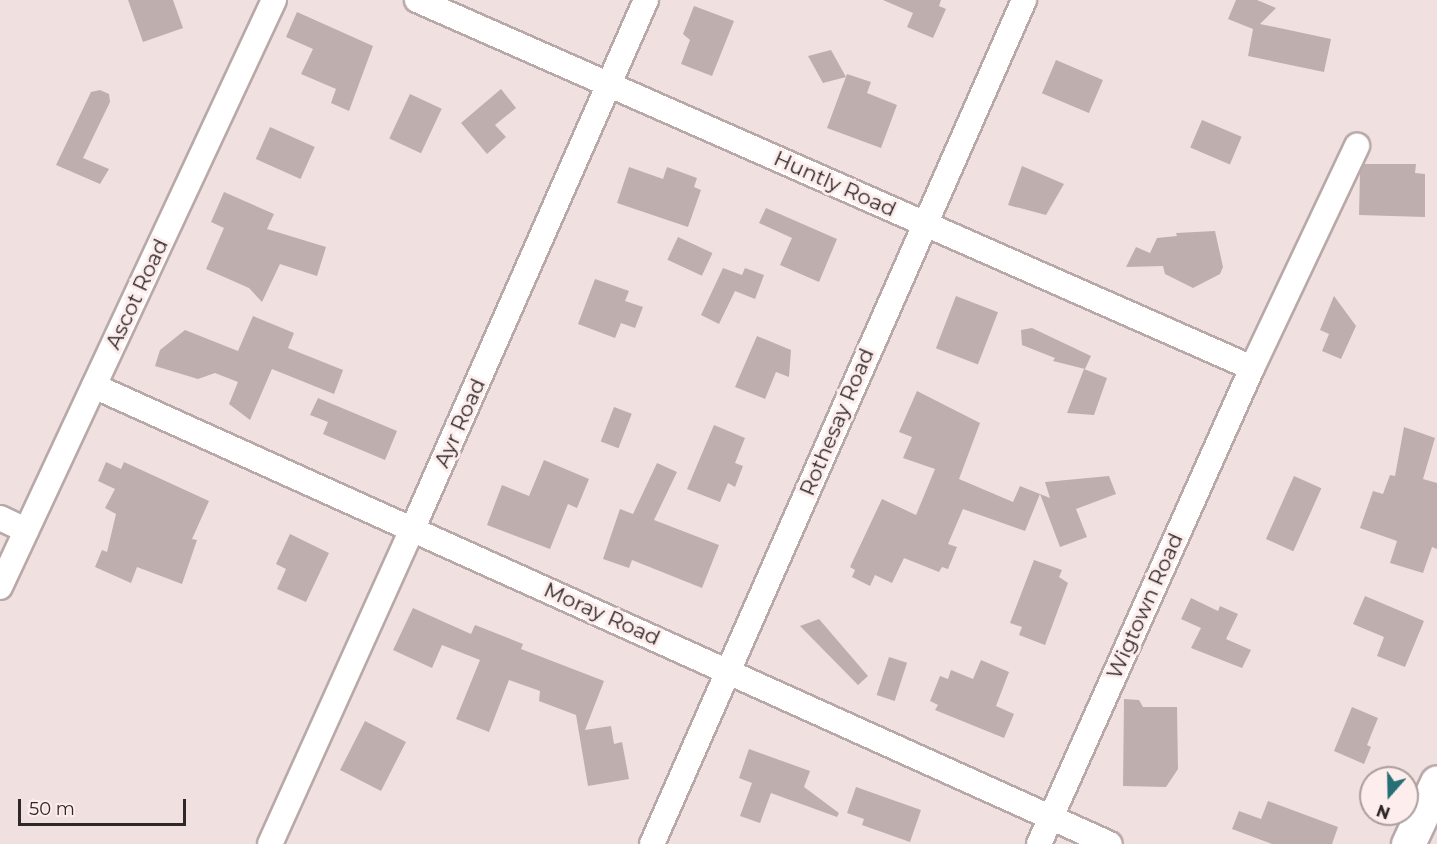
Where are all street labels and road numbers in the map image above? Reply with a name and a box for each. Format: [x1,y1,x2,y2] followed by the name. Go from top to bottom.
[770,146,900,222] street label: Huntly Road
[100,235,174,353] street label: Ascot Road
[795,344,879,500] street label: Rothesay Road
[429,375,491,471] street label: Ayr Road
[1102,529,1188,683] street label: Wigtown Road
[540,577,664,651] street label: Moray Road

